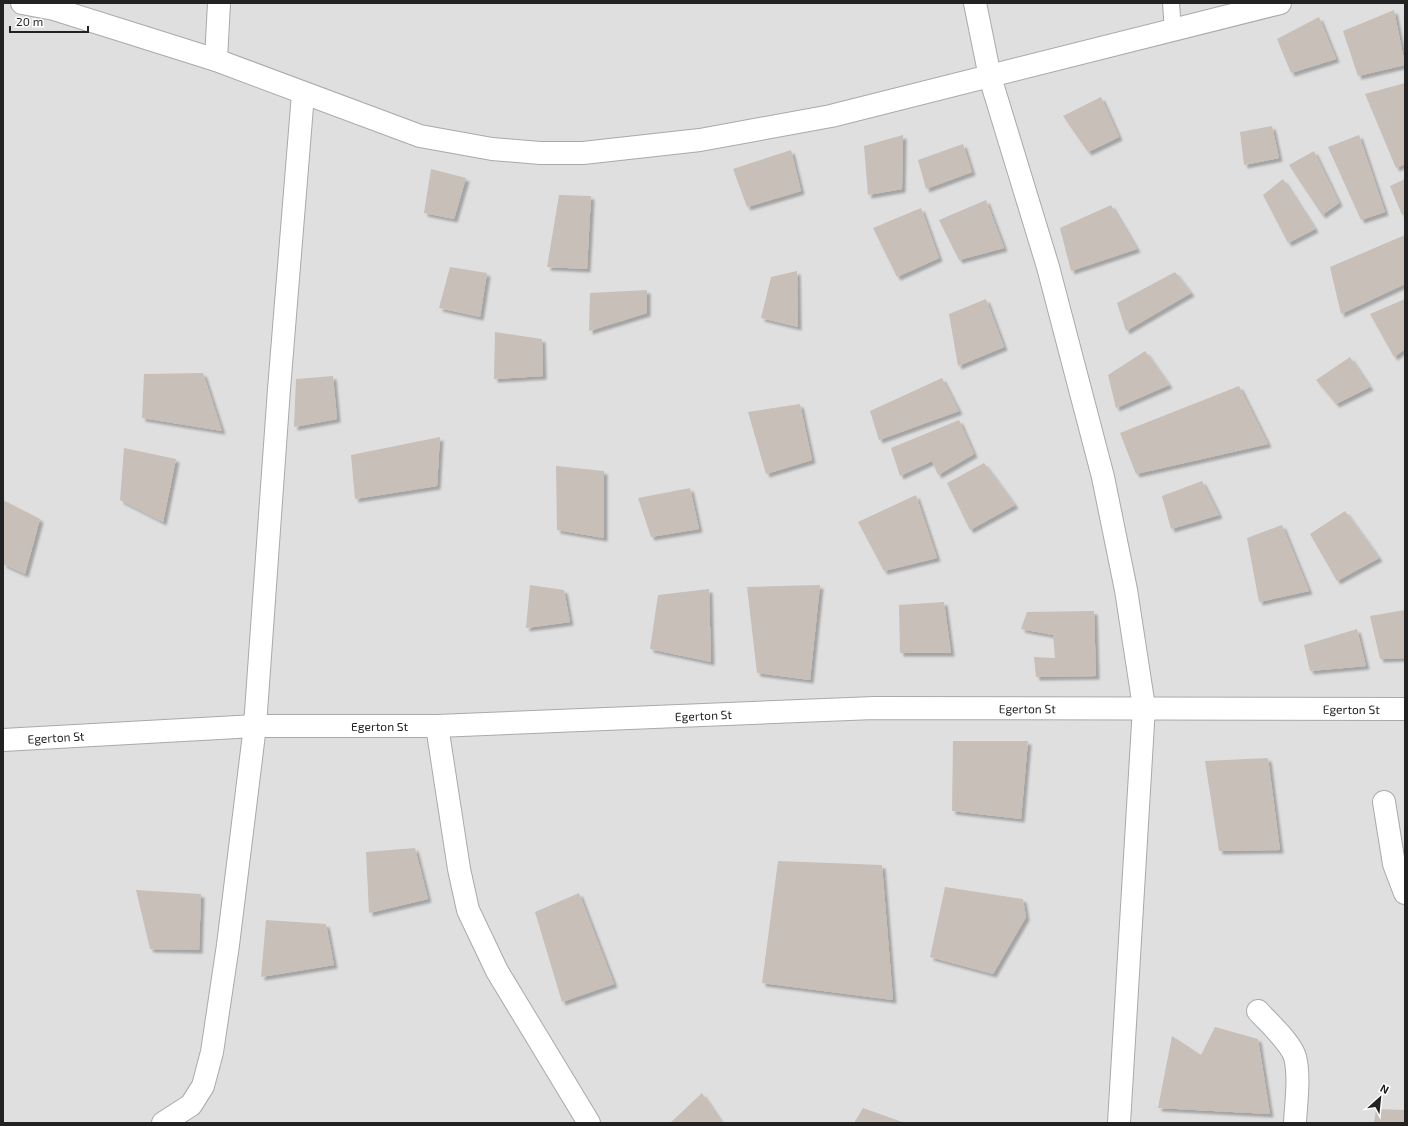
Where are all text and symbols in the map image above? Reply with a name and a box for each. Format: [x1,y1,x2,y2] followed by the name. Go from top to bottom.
[10,8,88,34] scale bar
[16,14,43,28] text: 20 m
[999,701,1056,715] street label: Egerton St
[1323,702,1380,716] street label: Egerton St
[675,707,733,723] street label: Egerton St
[351,719,409,733] street label: Egerton St
[27,728,85,746] street label: Egerton St
[1360,1078,1400,1118] north arrow
[1378,1081,1391,1096] text: N

